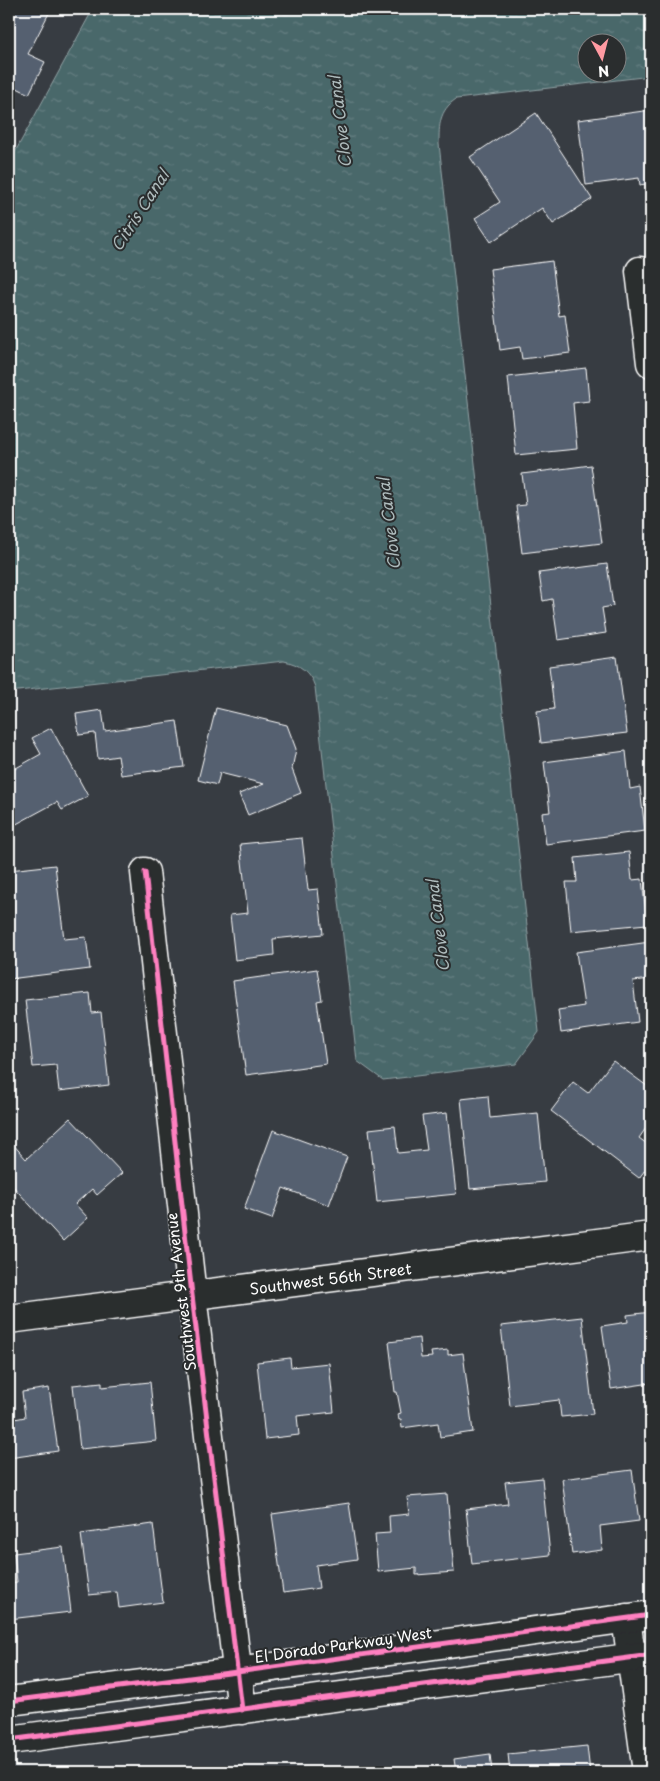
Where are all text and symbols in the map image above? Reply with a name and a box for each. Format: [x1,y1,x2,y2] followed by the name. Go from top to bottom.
[578,32,628,82] north arrow
[597,60,610,82] text: N
[321,72,357,169] water label: Clove Canal
[104,163,176,255] water label: Citris Canal
[370,474,406,571] water label: Clove Canal
[419,876,455,973] water label: Clove Canal
[159,1212,201,1372] street label: Southwest 9th Avenue
[248,1256,413,1299] street label: Southwest 56th Street
[253,1620,433,1668] street label: El Dorado Parkway West

